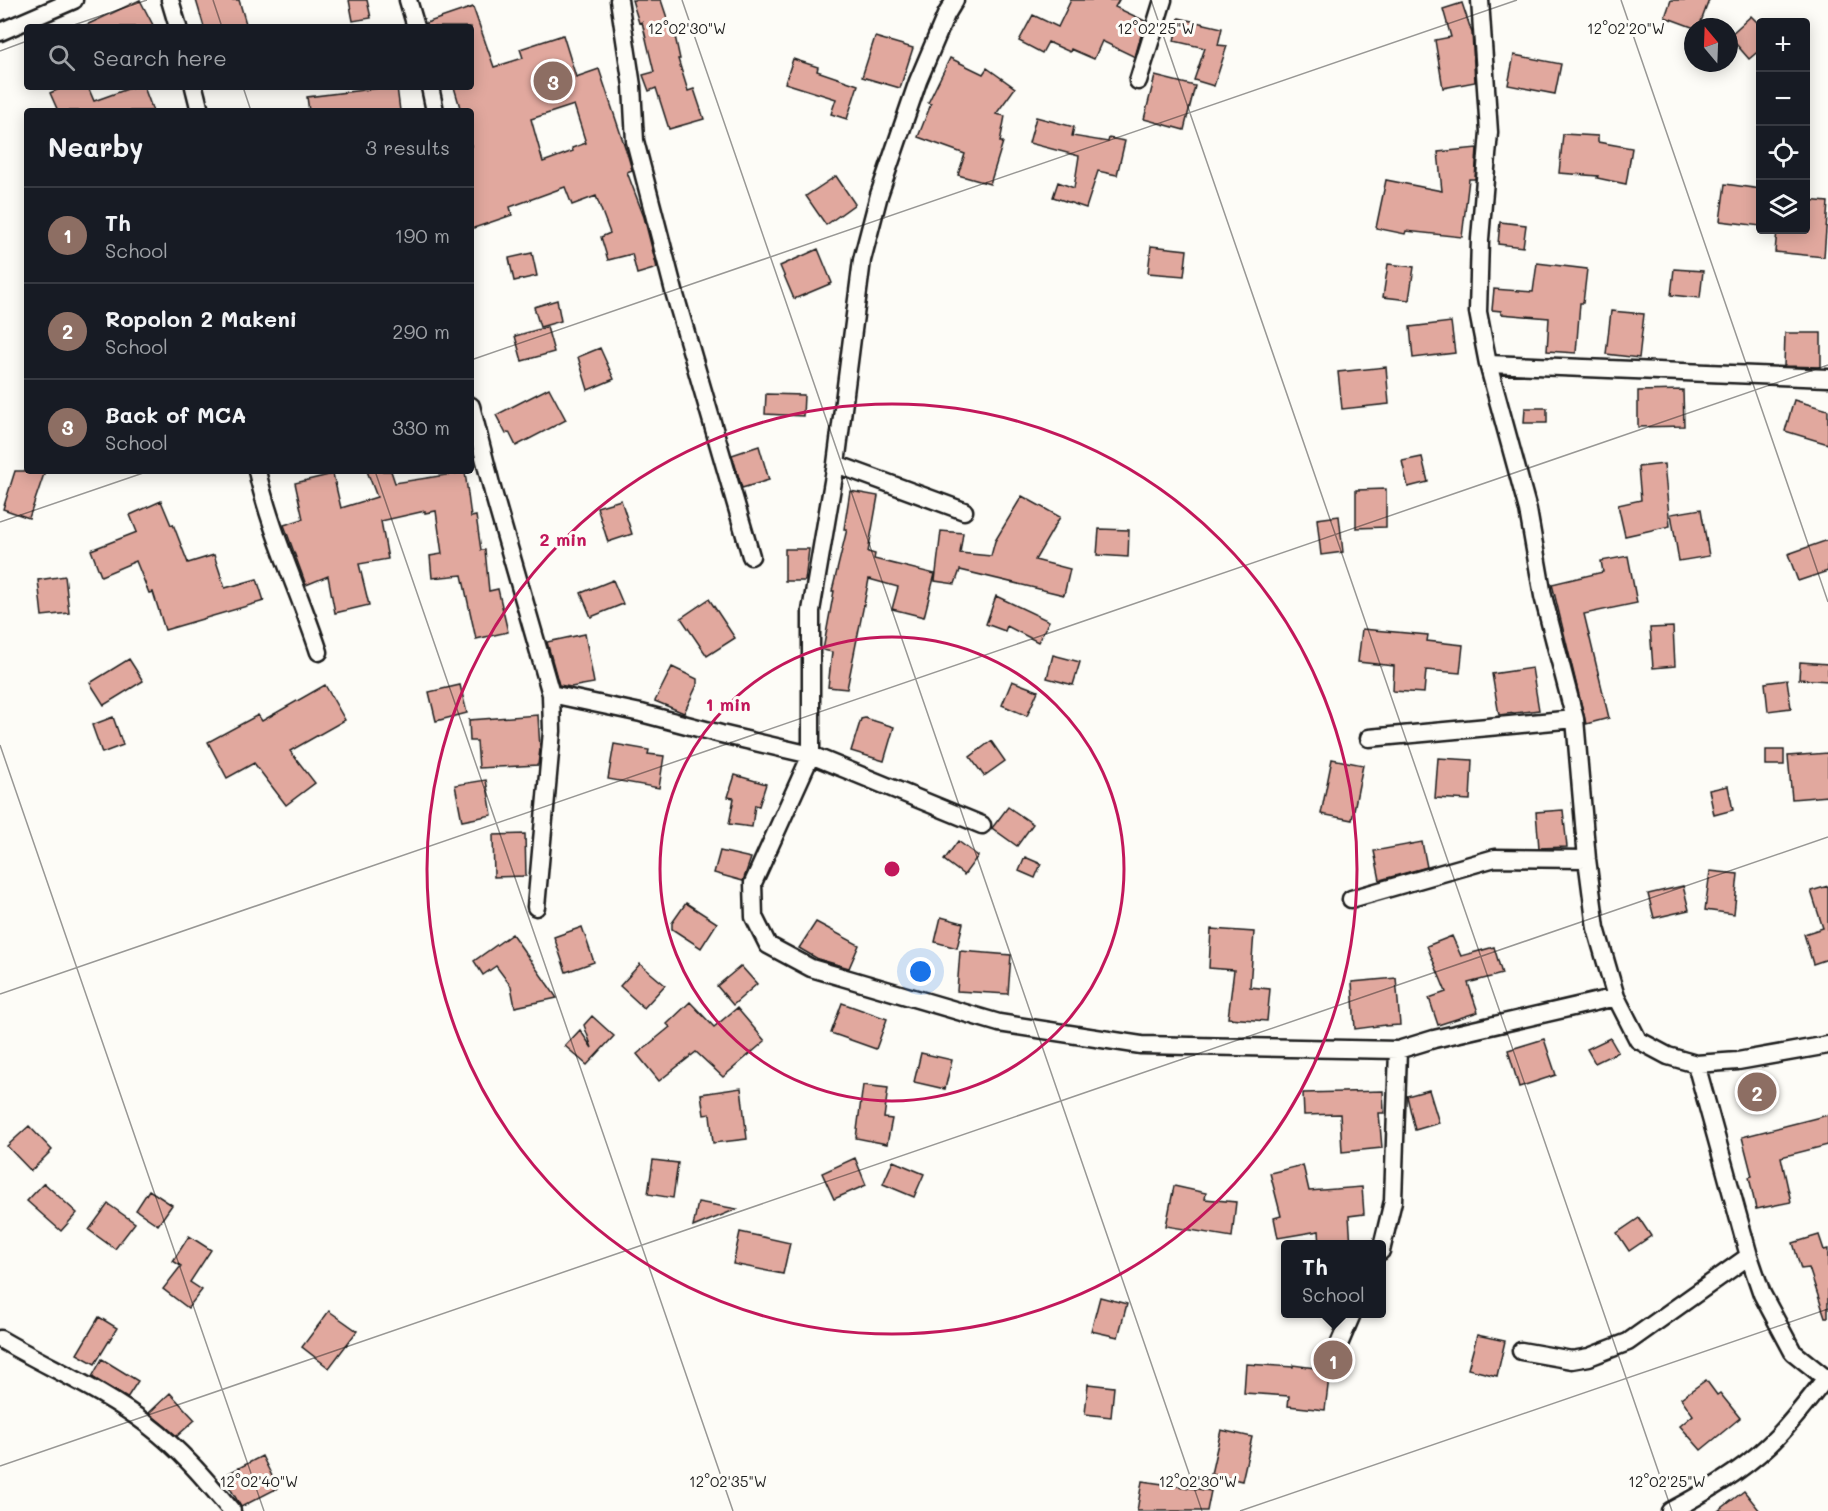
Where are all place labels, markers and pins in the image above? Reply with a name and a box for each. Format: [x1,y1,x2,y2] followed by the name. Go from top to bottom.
[534,58,572,104] pin: 3
[882,859,902,879] centre of rings
[1738,1070,1776,1114] pin: 2
[1314,1338,1352,1382] pin: 1

